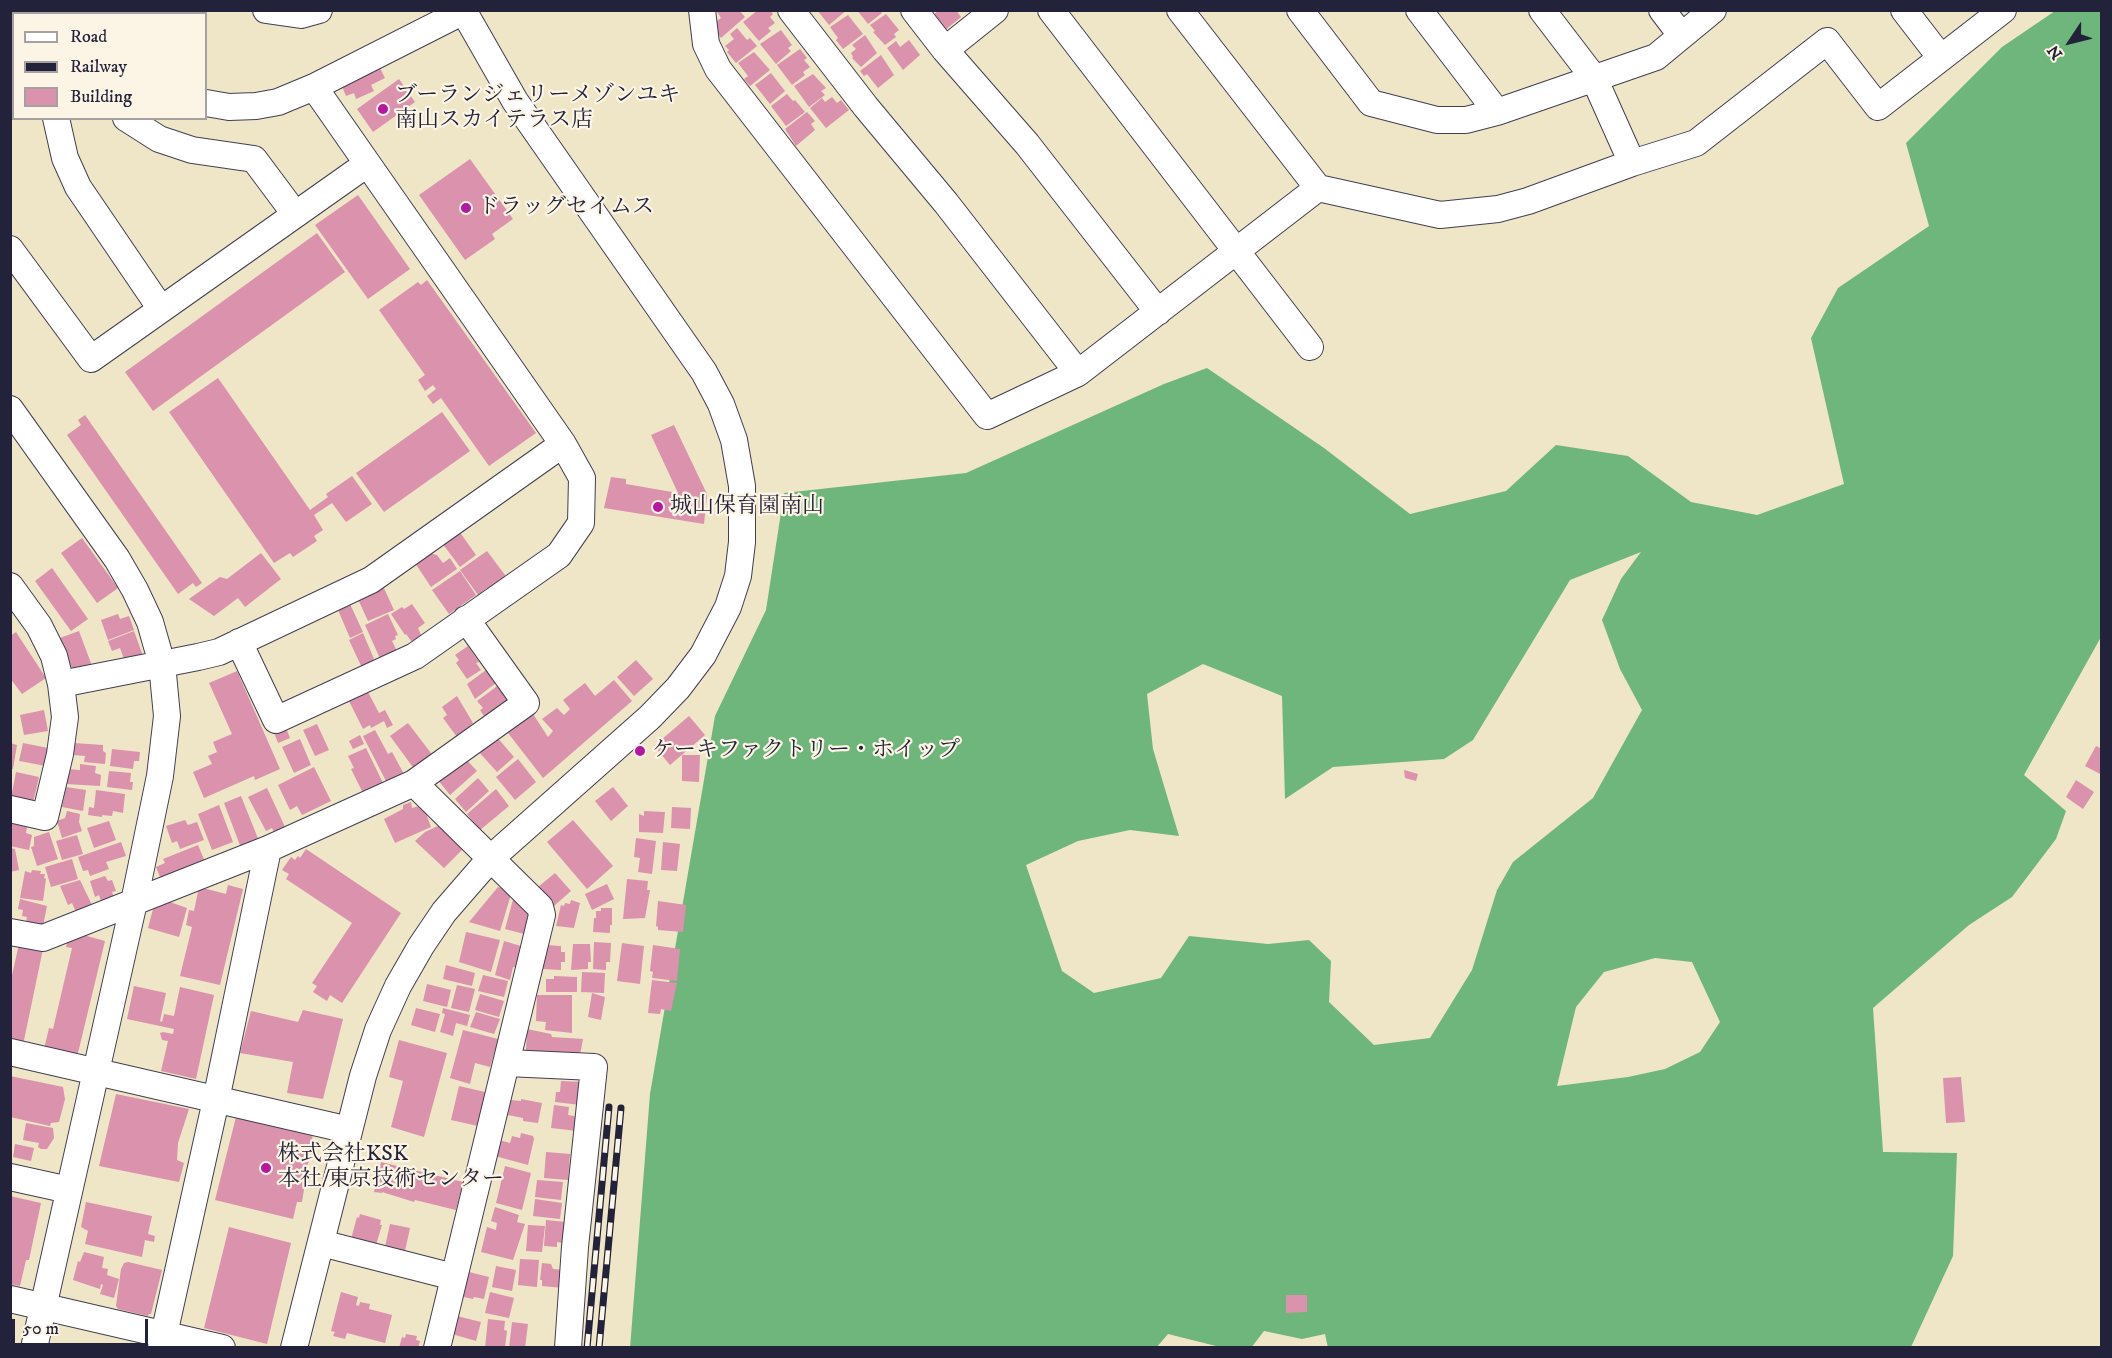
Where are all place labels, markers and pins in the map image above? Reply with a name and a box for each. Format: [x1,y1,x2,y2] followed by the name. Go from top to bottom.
[395,83,680,134] place label: ブーランジェリーメゾンユキ 南山スカイテラス店
[376,102,390,116] marker: ブーランジェリーメゾンユキ 南山スカイテラス店
[478,195,654,221] place label: ドラッグセイムス
[459,201,473,215] marker: ドラッグセイムス
[670,494,824,520] place label: 城山保育園南山
[651,500,665,514] marker: 城山保育園南山
[652,738,960,764] place label: ケーキファクトリー・ホイップ
[633,744,647,758] marker: ケーキファクトリー・ホイップ
[278,1142,504,1194] place label: 株式会社KSK 本社/東京技術センター
[259,1161,273,1175] marker: 株式会社KSK 本社/東京技術センター

